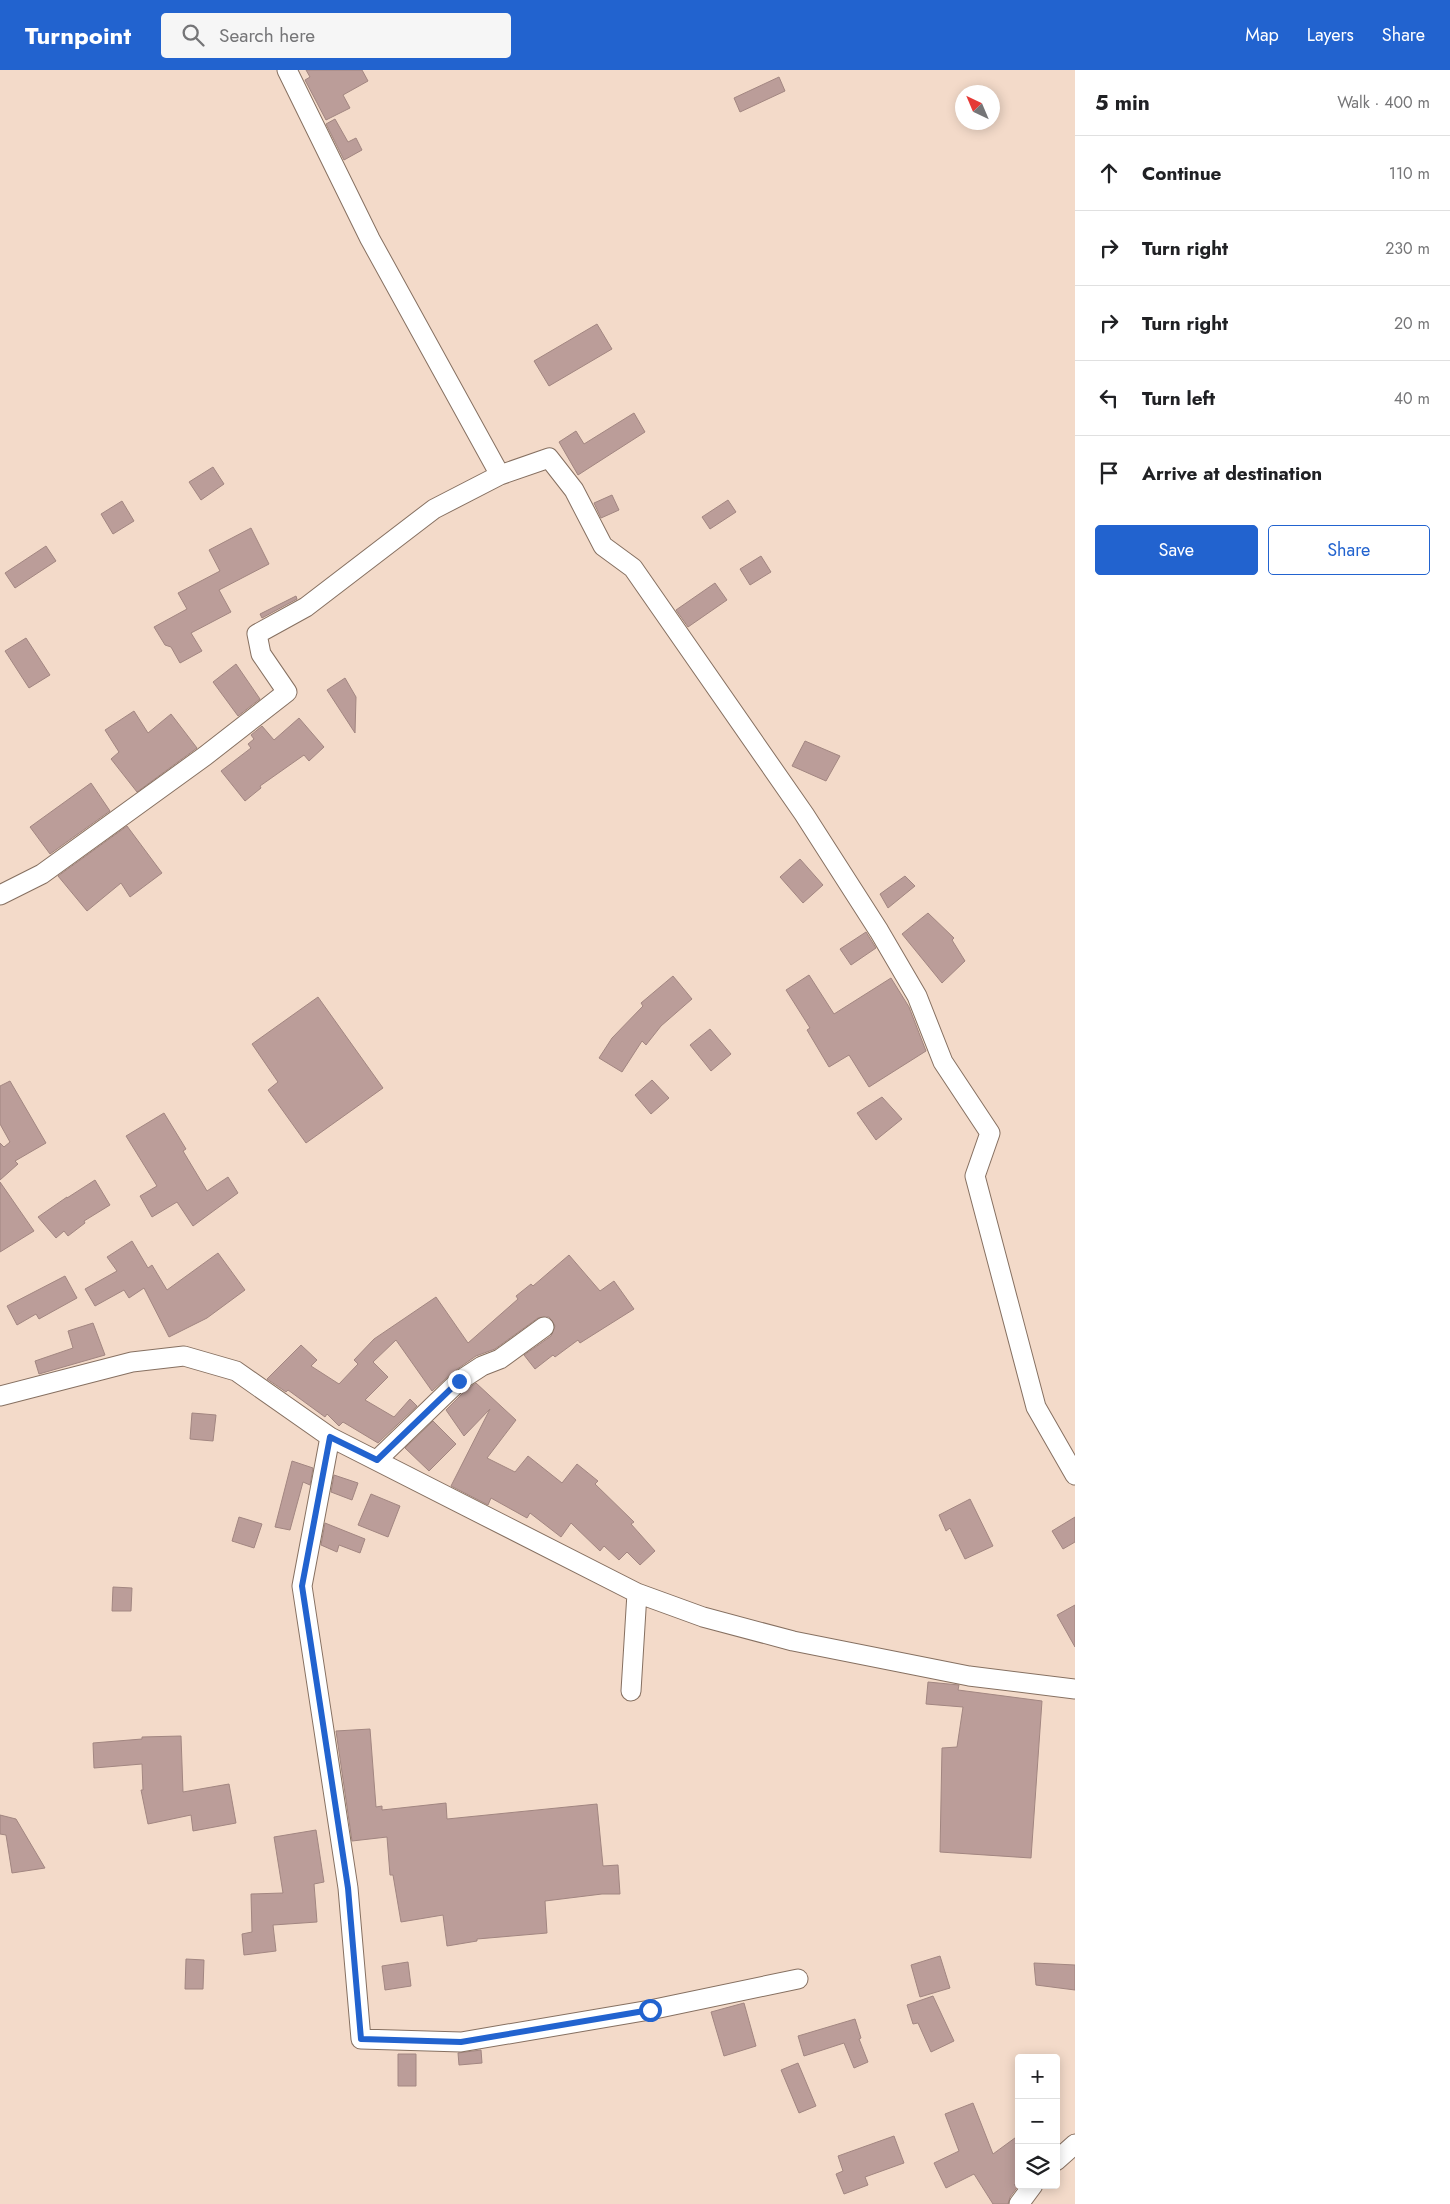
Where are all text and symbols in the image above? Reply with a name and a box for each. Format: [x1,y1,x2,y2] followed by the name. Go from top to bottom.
[161,13,511,58] search box
[25,18,131,53] text: Turnpoint
[179,21,207,49] icon: search
[219,22,315,49] text: Search here
[1245,22,1279,48] text: Map
[1307,22,1354,48] text: Layers
[1382,22,1425,48] text: Share
[955,85,1000,130] north arrow
[1095,88,1150,118] text: 5 min
[1337,91,1430,114] text: Walk · 400 m
[1095,159,1123,187] icon: ahead
[1142,160,1221,187] text: Continue
[1389,162,1430,185] text: 110 m
[1095,234,1123,262] icon: right
[1142,235,1228,262] text: Turn right
[1385,237,1430,260] text: 230 m
[1095,309,1123,337] icon: right
[1142,310,1228,337] text: Turn right
[1394,312,1430,335] text: 20 m
[1095,384,1123,412] icon: left
[1142,385,1215,412] text: Turn left
[1394,387,1430,410] text: 40 m
[1095,459,1123,487] icon: arrive
[1142,460,1322,487] text: Arrive at destination
[1095,525,1258,575] button: Save
[1268,525,1430,575] button: Share
[448,1370,471,1393] route end
[639,1999,662,2022] route start
[1015,2054,1060,2189] map controls
[1015,2054,1060,2099] button: +
[1015,2099,1060,2144] button: −
[1015,2144,1060,2189] button: layers

